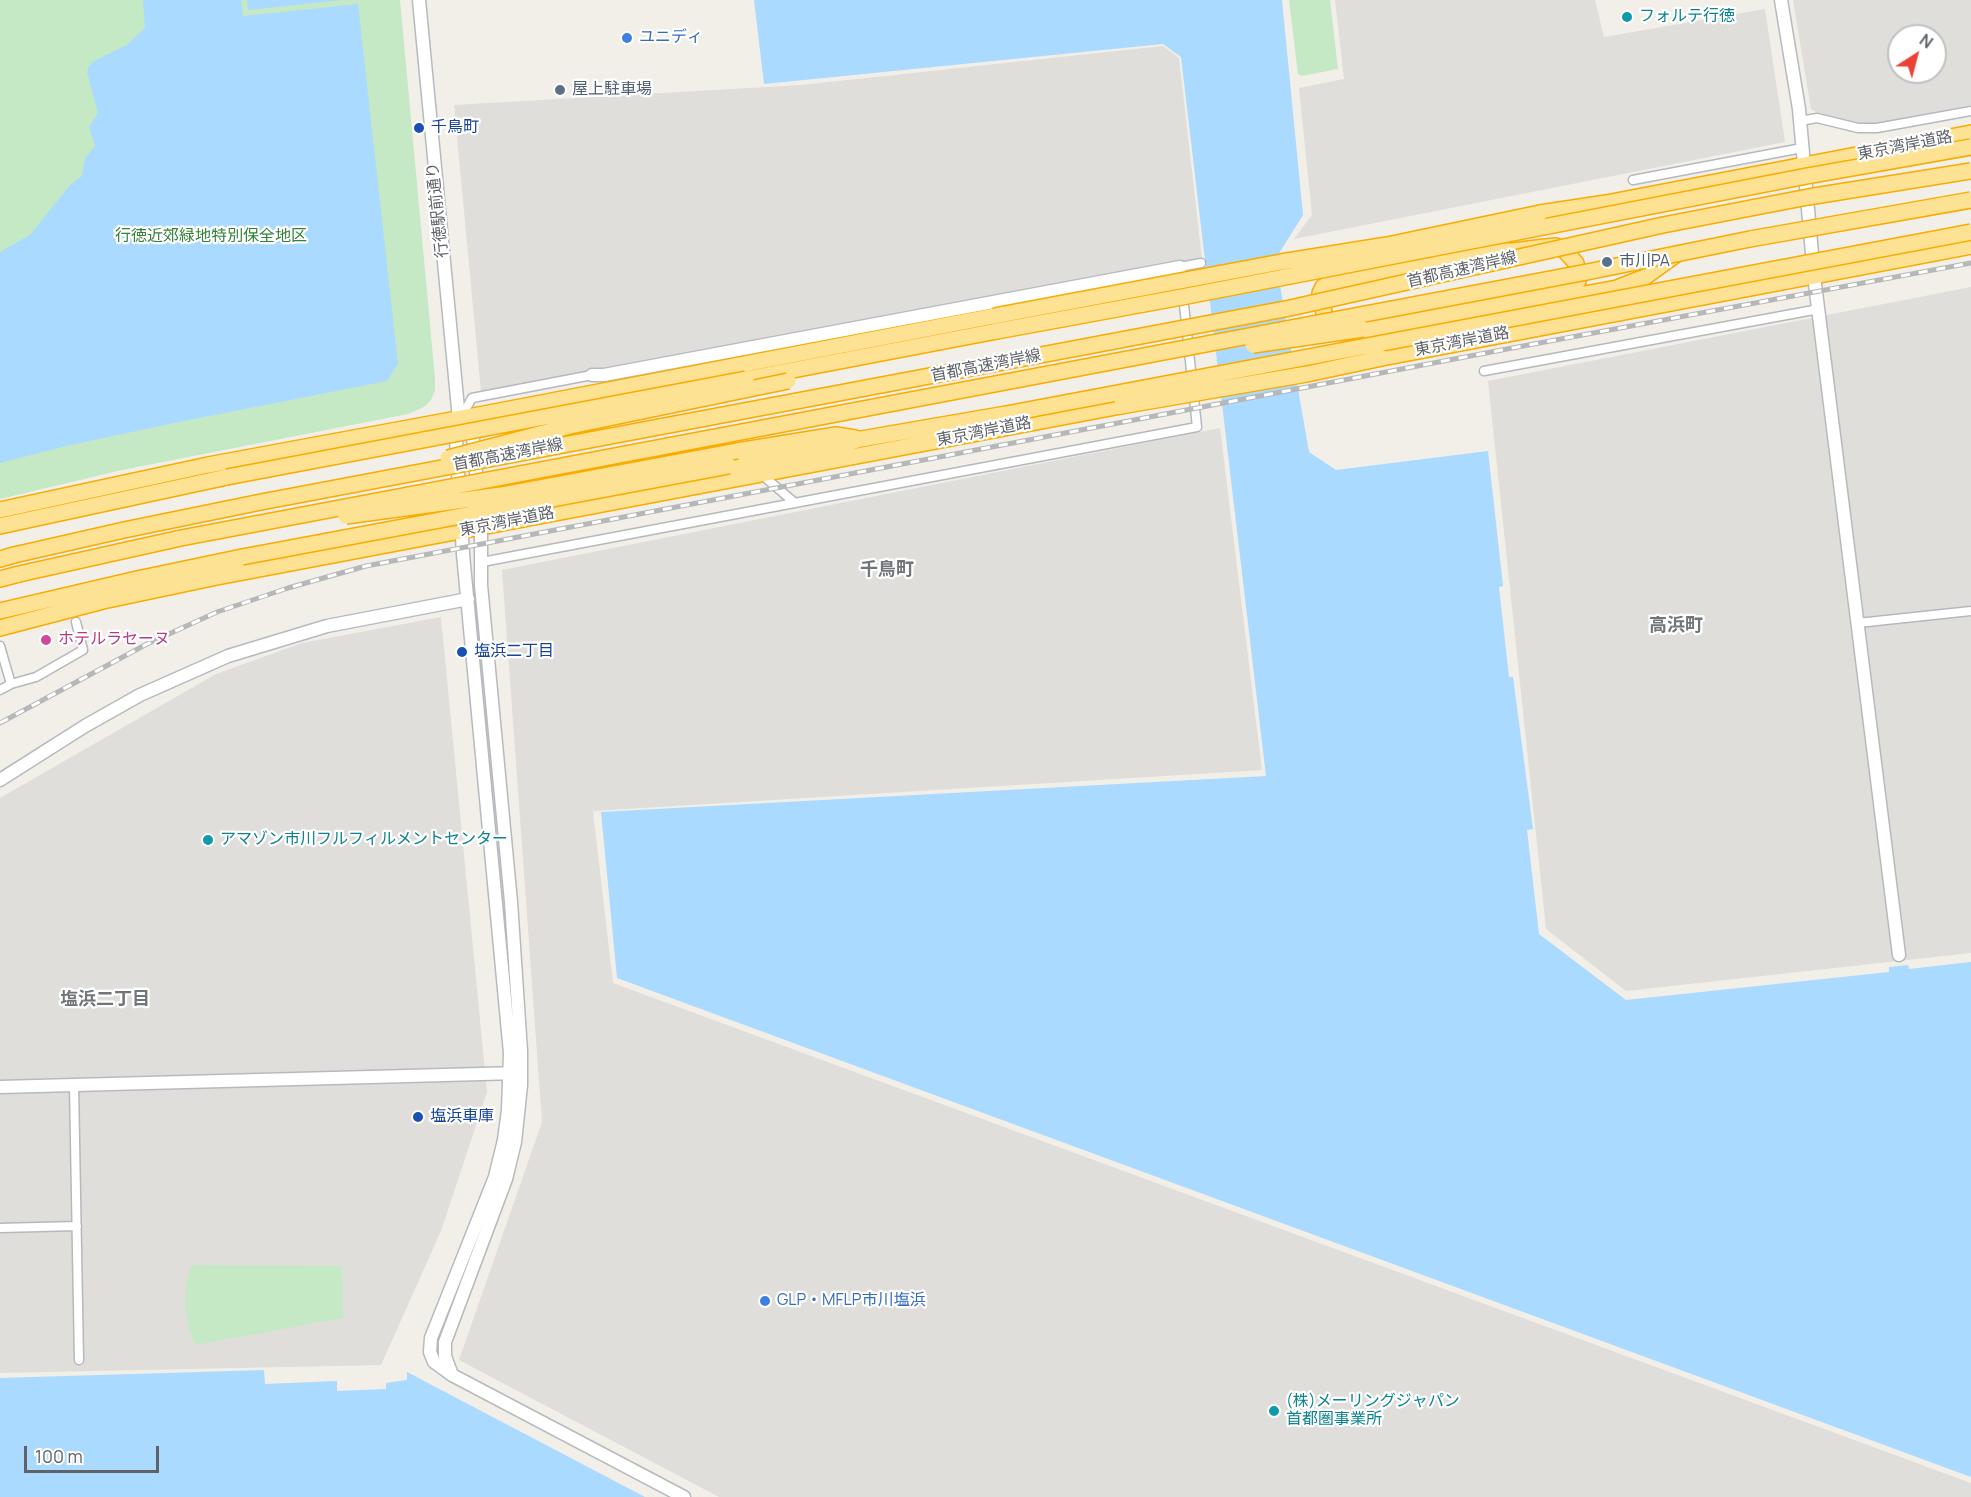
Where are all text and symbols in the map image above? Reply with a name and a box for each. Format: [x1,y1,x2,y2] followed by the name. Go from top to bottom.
[1639,7,1735,27] place label: フォルテ行徳
[1620,10,1634,24] marker: フォルテ行徳
[1887,24,1947,84] north arrow
[639,28,703,48] place label: ユニディ
[1915,29,1938,53] text: N
[620,31,634,45] marker: ユニディ
[572,80,652,100] place label: 屋上駐車場
[553,83,567,97] marker: 屋上駐車場
[431,118,479,138] place label: 千鳥町
[412,121,426,135] marker: 千鳥町
[1856,127,1954,165] street label: 東京湾岸道路
[423,161,453,259] street label: 行徳駅前通り
[115,227,307,247] park label: 行徳近郊緑地特別保全地区
[1405,248,1519,292] street label: 首都高速湾岸線
[1619,252,1670,272] place label: 市川PA
[1600,255,1614,269] marker: 市川PA
[1413,323,1511,361] street label: 東京湾岸道路
[929,346,1043,386] street label: 首都高速湾岸線
[935,413,1033,451] street label: 東京湾岸道路
[451,435,565,475] street label: 首都高速湾岸線
[458,503,556,541] street label: 東京湾岸道路
[860,559,914,581] district label: 千鳥町
[1649,615,1703,637] district label: 高浜町
[58,630,170,650] place label: ホテルラセーヌ
[39,633,53,647] marker: ホテルラセーヌ
[474,642,554,662] place label: 塩浜二丁目
[455,645,469,659] marker: 塩浜二丁目
[220,830,508,850] place label: アマゾン市川フルフィルメントセンター
[201,833,215,847] marker: アマゾン市川フルフィルメントセンター
[60,989,150,1011] district label: 塩浜二丁目
[430,1107,494,1127] place label: 塩浜車庫
[411,1110,425,1124] marker: 塩浜車庫
[777,1291,925,1311] place label: GLP・MFLP市川塩浜
[758,1294,772,1308] marker: GLP・MFLP市川塩浜
[1286,1392,1460,1430] place label: (株)メーリングジャパン 首都圏事業所
[1267,1404,1281,1418] marker: (株)メーリングジャパン 首都圏事業所
[27,1434,162,1472] scale bar
[35,1444,83,1468] text: 100 m

